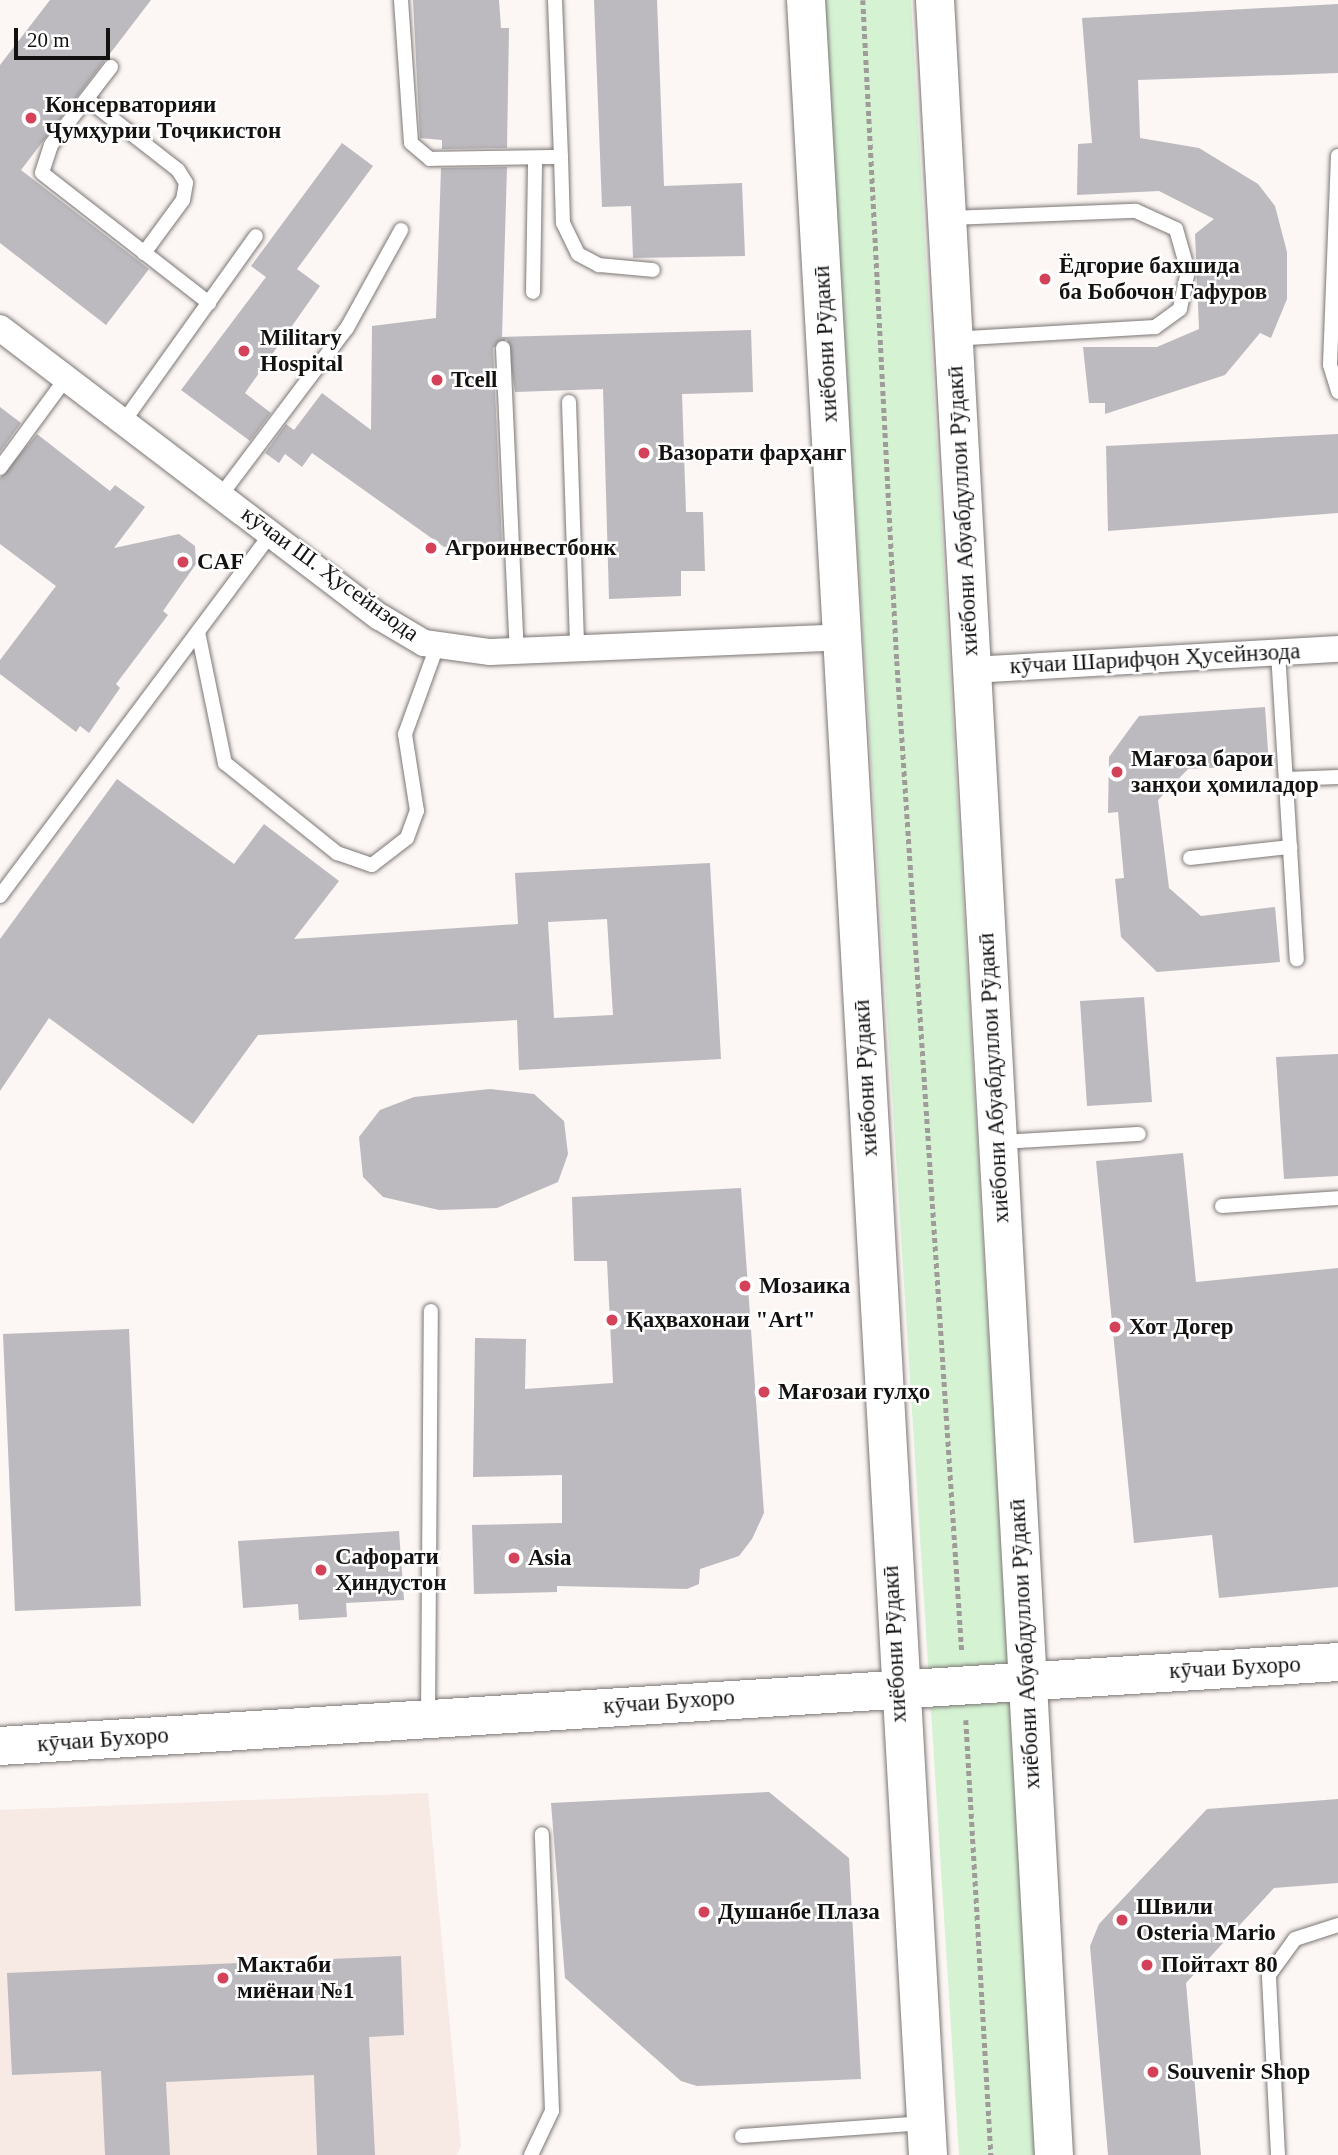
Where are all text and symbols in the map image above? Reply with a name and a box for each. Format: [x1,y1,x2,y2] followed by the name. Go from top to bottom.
[18,14,114,58] scale bar
[27,28,70,52] text: 20 m
[45,91,281,145] place label: Консерваторияи Ҷумҳурии Тоҷикистон
[23,110,39,126] marker: Консерваторияи Ҷумҳурии Тоҷикистон
[1059,252,1267,306] place label: Ёдгорие бахшида ба Бобочон Гафуров
[808,265,844,423] street label: хиёбони Рӯдакӣ
[1037,271,1053,287] marker: Ёдгорие бахшида ба Бобочон Гафуров
[260,324,343,378] place label: Military Hospital
[234,341,254,361] marker: Military Hospital
[942,365,984,657] street label: хиёбони Абуабдуллои Рӯдакӣ
[451,366,497,394] place label: Tcell
[429,372,445,388] marker: Tcell
[658,439,846,467] place label: Вазорати фарҳанг
[636,445,652,461] marker: Вазорати фарҳанг
[236,500,424,648] street label: кӯчаи Ш. Ҳусейнзода
[445,534,616,562] place label: Агроинвестбонк
[423,540,439,556] marker: Агроинвестбонк
[197,548,244,576] place label: CAF
[175,554,191,570] marker: CAF
[1009,638,1301,680] street label: кӯчаи Шарифҷон Ҳусейнзода
[1131,745,1319,799] place label: Мағоза барои занҳои ҳомиладор
[1109,764,1125,780] marker: Мағоза барои занҳои ҳомиладор
[973,932,1015,1224] street label: хиёбони Абуабдуллои Рӯдакӣ
[848,999,884,1157] street label: хиёбони Рӯдакӣ
[759,1272,850,1300] place label: Мозаика
[737,1278,753,1294] marker: Мозаика
[626,1306,815,1334] place label: Қаҳвахонаи "Art"
[604,1312,620,1328] marker: Қаҳвахонаи "Art"
[1129,1313,1234,1341] place label: Хот Догер
[1107,1319,1123,1335] marker: Хот Догер
[778,1378,930,1406] place label: Мағозаи гулҳо
[756,1384,772,1400] marker: Мағозаи гулҳо
[1004,1498,1046,1790] street label: хиёбони Абуабдуллои Рӯдакӣ
[335,1543,446,1597] place label: Сафорати Ҳиндустон
[528,1544,571,1572] place label: Asia
[506,1550,522,1566] marker: Asia
[313,1562,329,1578] marker: Сафорати Ҳиндустон
[877,1565,913,1723] street label: хиёбони Рӯдакӣ
[1168,1651,1302,1685] street label: кӯчаи Бухоро
[602,1684,736,1720] street label: кӯчаи Бухоро
[36,1722,170,1758] street label: кӯчаи Бухоро
[1136,1893,1276,1947] place label: Швили Osteria Mario
[718,1898,880,1926] place label: Душанбе Плаза
[696,1904,712,1920] marker: Душанбе Плаза
[1114,1912,1130,1928] marker: Швили Osteria Mario
[237,1951,354,2005] place label: Мактаби миёнаи №1
[1161,1951,1278,1979] place label: Пойтахт 80
[1139,1957,1155,1973] marker: Пойтахт 80
[215,1970,231,1986] marker: Мактаби миёнаи №1
[1167,2058,1311,2086] place label: Souvenir Shop
[1145,2064,1161,2080] marker: Souvenir Shop

